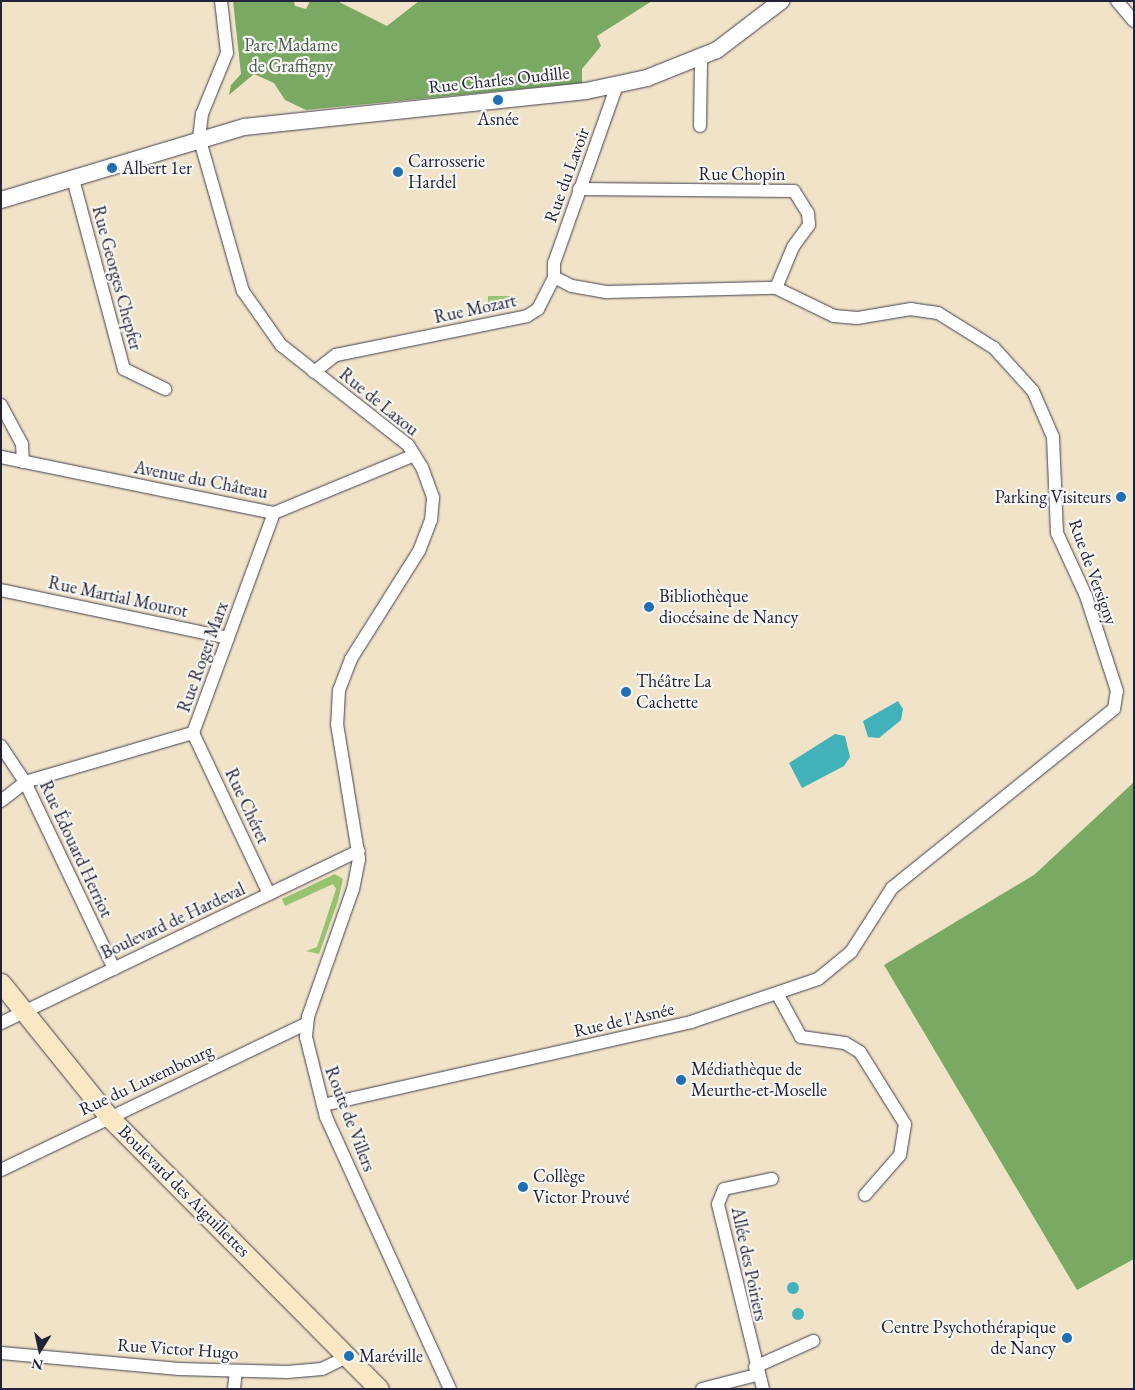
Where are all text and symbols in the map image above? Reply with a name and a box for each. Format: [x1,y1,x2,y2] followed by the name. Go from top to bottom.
[244,35,338,78] park label: Parc Madame de Graffigny
[428,62,570,98] street label: Rue Charles Oudille
[492,94,504,106] marker: Asnée
[477,108,519,130] place label: Asnée
[540,125,594,225] street label: Rue du Lavoir
[408,151,485,193] place label: Carrosserie Hardel
[122,157,192,179] place label: Albert 1er
[106,162,118,174] marker: Albert 1er
[698,163,786,185] street label: Rue Chopin
[392,166,404,178] marker: Carrosserie Hardel
[87,203,147,353] street label: Rue Georges Chepfer
[432,290,518,328] street label: Rue Mozart
[335,363,423,441] street label: Rue de Laxou
[132,456,270,504] street label: Avenue du Château
[995,486,1111,508] place label: Parking Visiteurs
[1115,491,1127,503] marker: Parking Visiteurs
[1064,516,1122,628] street label: Rue de Versigny
[46,572,190,622] street label: Rue Martial Mourot
[659,586,798,628] place label: Bibliothèque diocésaine de Nancy
[173,599,233,715] street label: Rue Roger Marx
[643,601,655,613] marker: Bibliothèque diocésaine de Nancy
[636,671,712,714] place label: Théâtre La Cachette
[620,686,632,698] marker: Théâtre La Cachette
[220,765,274,847] street label: Rue Chéret
[35,777,117,921] street label: Rue Édouard Herriot
[97,878,249,964] street label: Boulevard de Hardeval
[572,998,676,1042] street label: Rue de l'Asnée
[76,1040,216,1120] street label: Rue du Luxembourg
[691,1059,827,1102] place label: Médiathèque de Meurthe-et-Moselle
[320,1063,380,1175] street label: Route de Villers
[675,1074,687,1086] marker: Médiathèque de Meurthe-et-Moselle
[114,1121,254,1261] street label: Boulevard des Aiguillettes
[533,1166,629,1208] place label: Collège Victor Prouvé
[517,1181,529,1193] marker: Collège Victor Prouvé
[726,1205,772,1323] street label: Allée des Poiriers
[881,1317,1056,1360] place label: Centre Psychothérapique de Nancy
[15,1325,65,1375] north arrow
[1060,1331,1074,1345] marker: Centre Psychothérapique de Nancy
[117,1334,239,1364] street label: Rue Victor Hugo
[359,1345,423,1367] place label: Maréville
[343,1350,355,1362] marker: Maréville
[30,1355,45,1375] text: N

